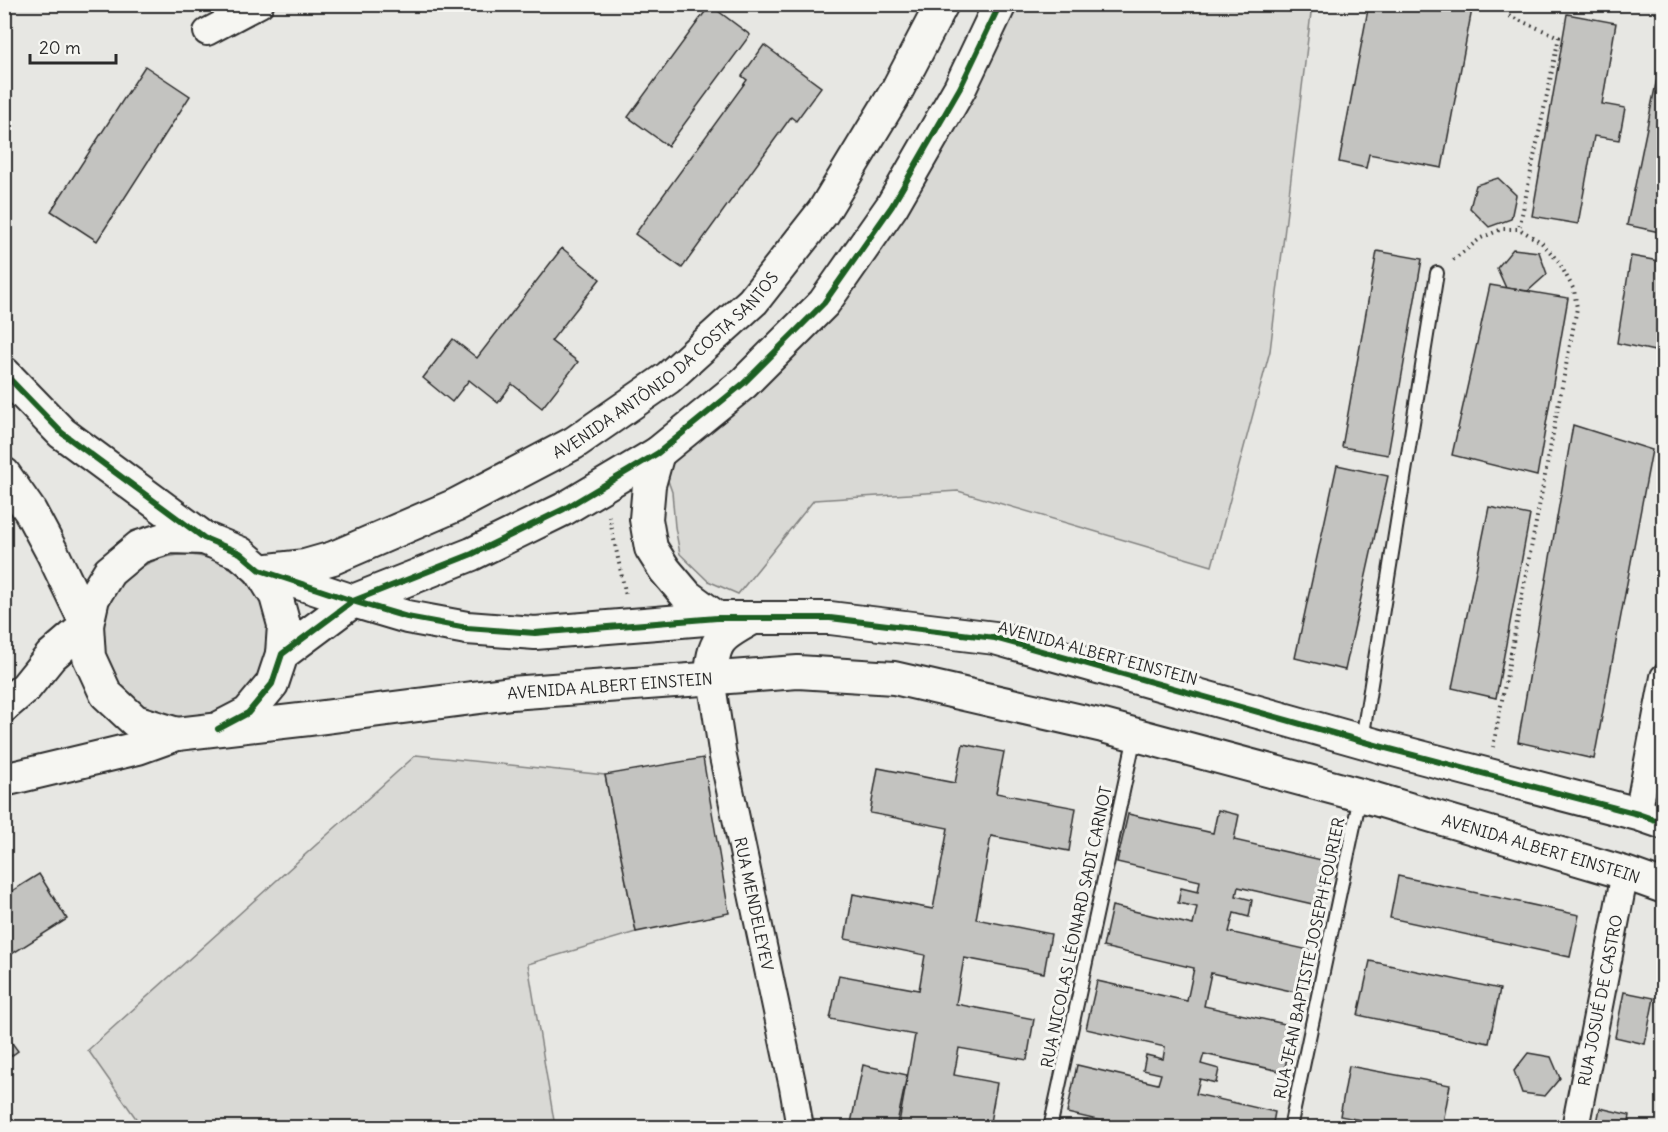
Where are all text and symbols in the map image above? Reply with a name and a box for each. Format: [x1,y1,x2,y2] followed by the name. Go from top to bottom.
[30,27,116,65] scale bar
[39,36,81,59] text: 20 m
[549,267,782,462] street label: AVENIDA ANTÔNIO DA COSTA SANTOS
[996,617,1200,689] street label: AVENIDA ALBERT EINSTEIN
[507,668,713,703] street label: AVENIDA ALBERT EINSTEIN
[1036,784,1116,1070] street label: RUA NICOLAS LÉONARD SADI CARNOT
[1440,809,1643,888] street label: AVENIDA ALBERT EINSTEIN
[1269,815,1349,1101] street label: RUA JEAN BAPTISTE JOSEPH FOURIER
[730,835,778,972] street label: RUA MENDELEYEV
[1573,913,1627,1088] street label: RUA JOSUÉ DE CASTRO

